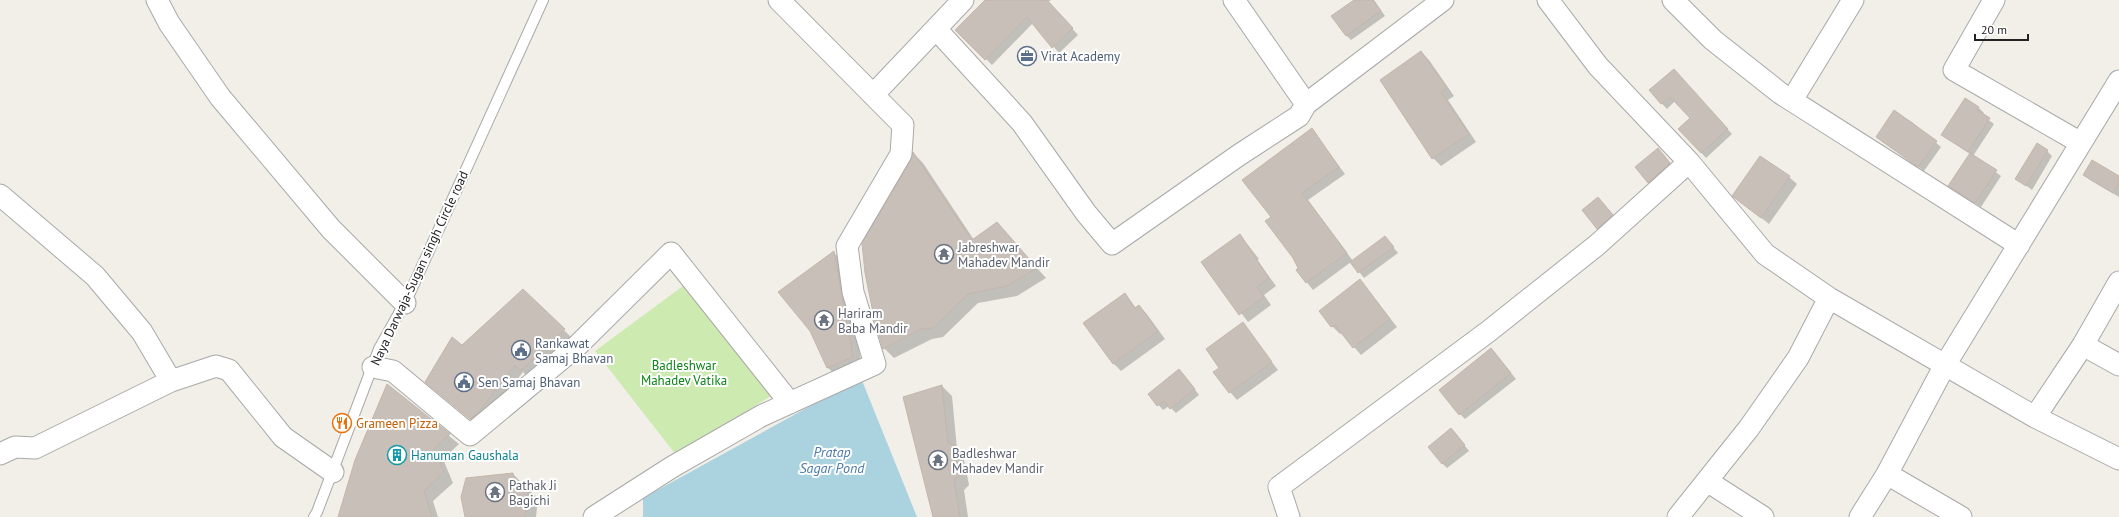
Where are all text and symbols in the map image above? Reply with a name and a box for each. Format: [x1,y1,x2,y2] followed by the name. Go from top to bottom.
[1975,16,2028,42] scale bar
[1981,22,2007,37] text: 20 m
[1016,45,1038,67] office icon: Virat Academy
[1040,48,1120,65] place label: Virat Academy
[367,168,472,368] street label: Naya Darwaja-Sugan singh Circle road
[957,239,1050,271] place label: Jabreshwar Mahadev Mandir
[933,243,955,265] temple icon: Jabreshwar Mahadev Mandir
[838,305,908,337] place label: Hariram Baba Mandir
[813,309,835,331] temple icon: Hariram Baba Mandir
[535,335,613,367] place label: Rankawat Samaj Bhavan
[510,339,532,361] public building icon: Rankawat Samaj Bhavan
[641,357,727,389] park label: Badleshwar Mahadev Vatika
[453,371,475,393] public building icon: Sen Samaj Bhavan
[478,374,580,391] place label: Sen Samaj Bhavan
[331,412,353,434] restaurant icon: Grameen Pizza
[356,415,438,432] place label: Grameen Pizza
[800,443,865,477] water label: Pratap Sagar Pond
[386,444,408,466] building icon: Hanuman Gaushala
[952,445,1044,477] place label: Badleshwar Mahadev Mandir
[411,447,519,464] place label: Hanuman Gaushala
[927,449,949,471] temple icon: Badleshwar Mahadev Mandir
[509,477,557,509] place label: Pathak Ji Bagichi
[484,481,506,503] temple icon: Pathak Ji Bagichi

